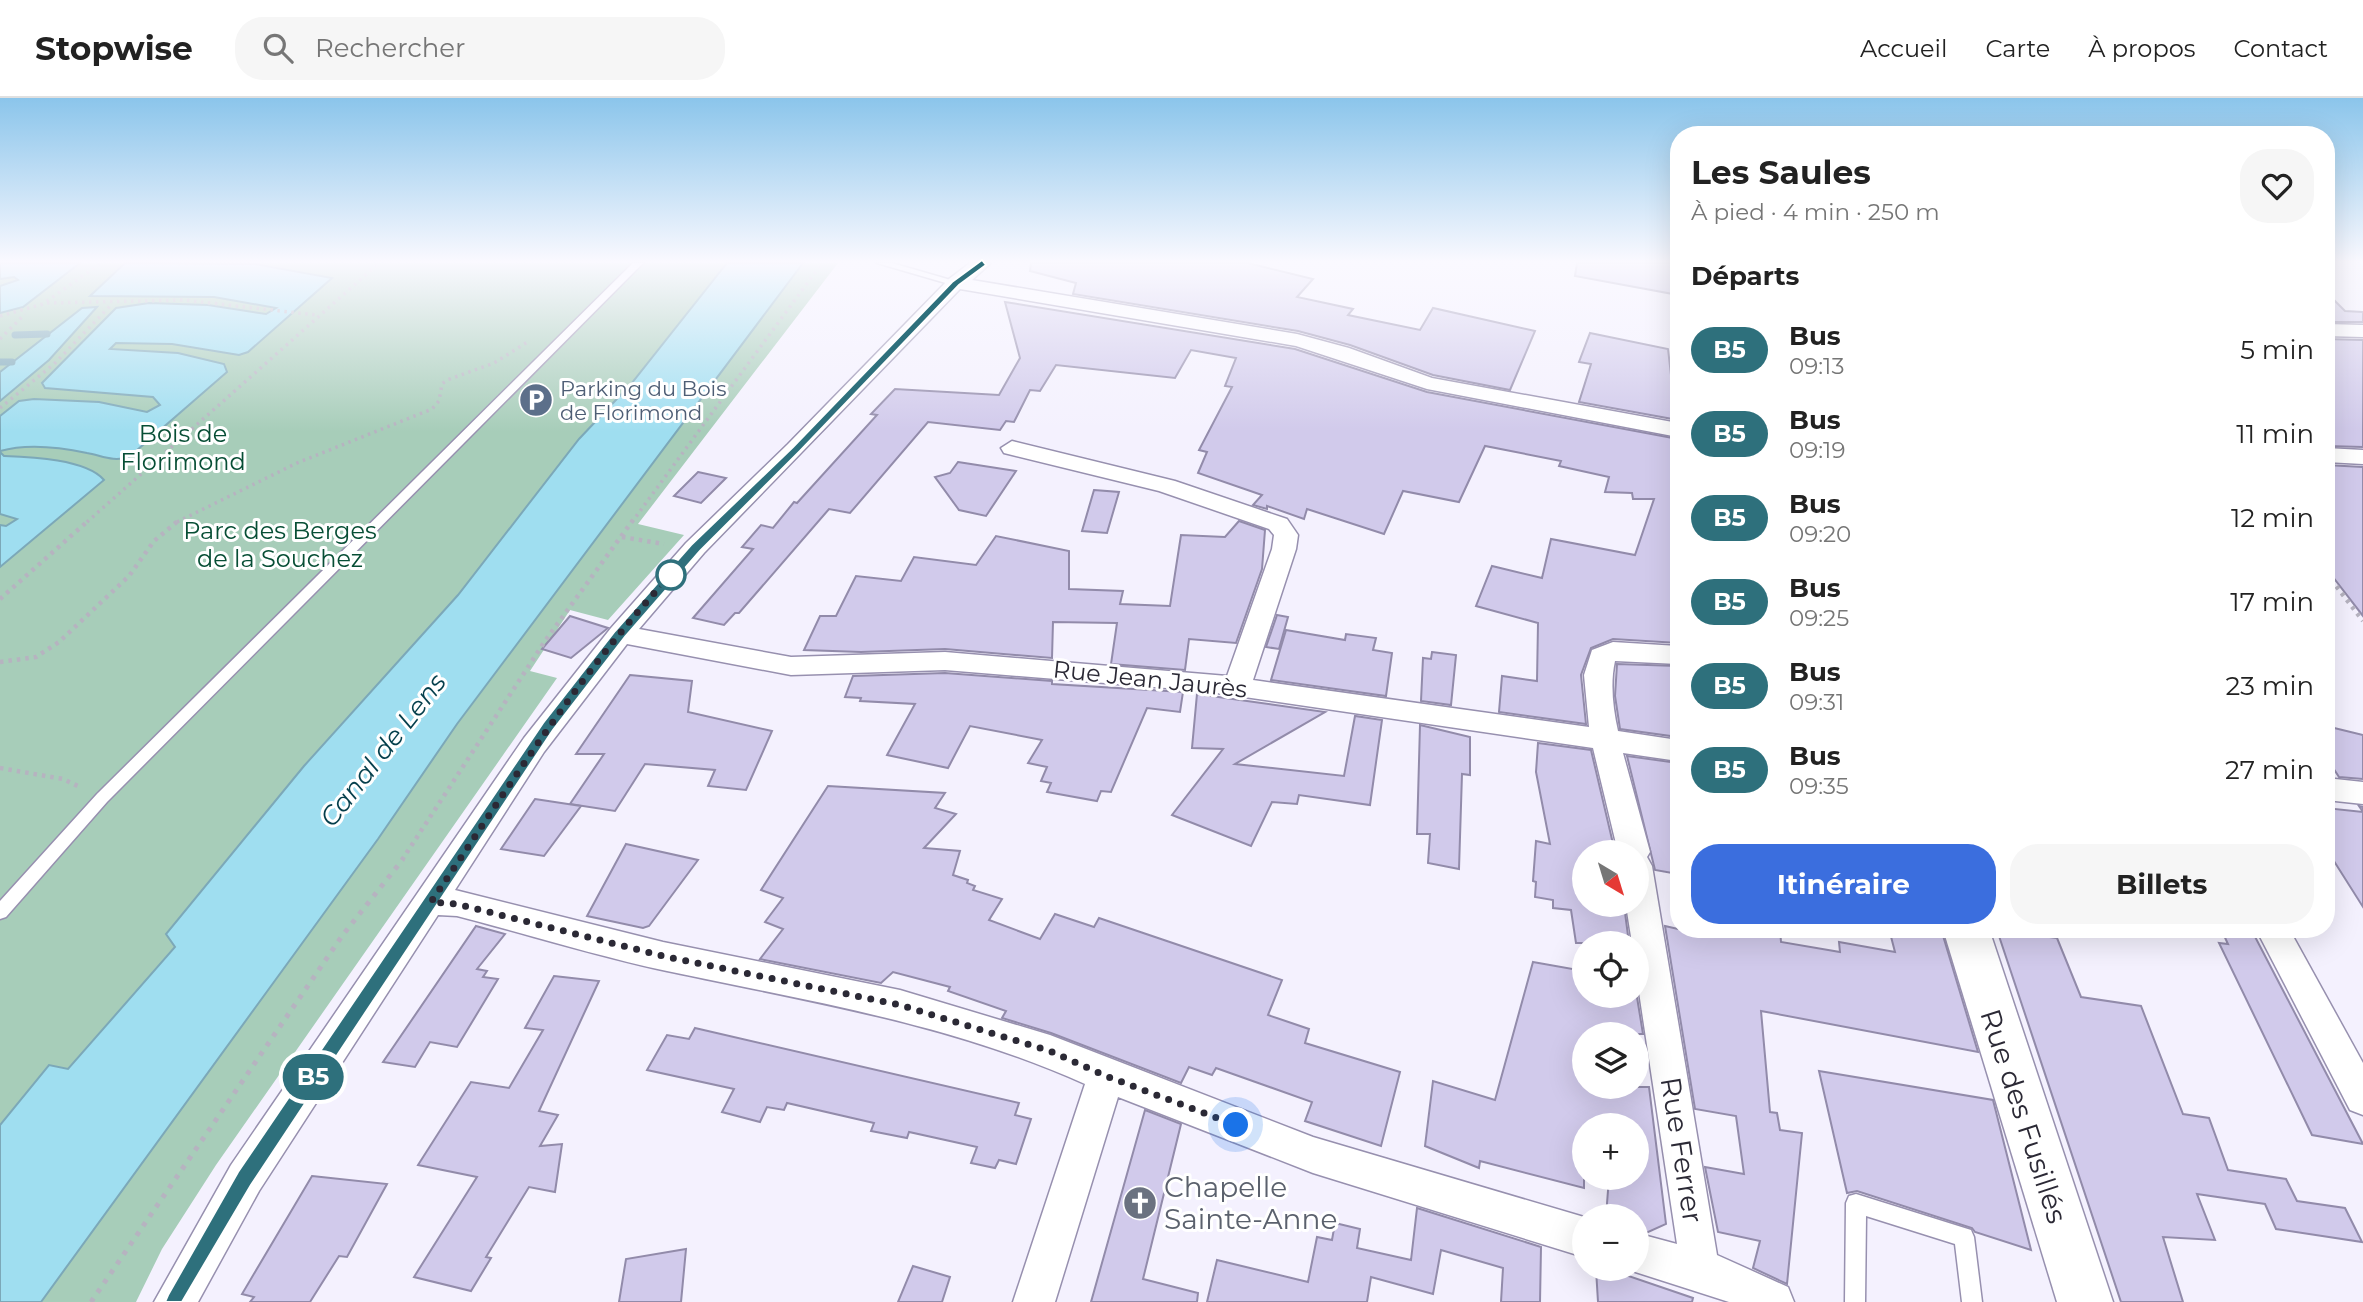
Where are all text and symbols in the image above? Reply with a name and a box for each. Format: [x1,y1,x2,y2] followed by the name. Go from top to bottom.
[235,17,725,80] search box
[35,28,193,68] text: Stopwise
[259,29,297,67] icon: search
[315,32,465,64] text: Rechercher
[1860,34,1947,63] text: Accueil
[1985,34,2050,63] text: Carte
[2088,34,2195,63] text: À propos
[2233,34,2328,63] text: Contact
[2240,149,2314,223] button: heart
[1691,152,1871,192] text: Les Saules
[1691,198,1940,226] text: À pied · 4 min · 250 m
[1691,260,1799,292] text: Départs
[1789,320,1841,352] text: Bus
[2240,334,2314,366] text: 5 min
[1713,335,1746,364] text: B5
[1789,352,1844,380] text: 09:13
[560,376,726,425] place label: Parking du Bois de Florimond
[517,381,555,419] parking icon: Parking du Bois de Florimond
[1789,404,1841,436] text: Bus
[2236,418,2314,450] text: 11 min
[120,419,246,476] park label: Bois de Florimond
[1713,419,1746,448] text: B5
[1789,436,1845,464] text: 09:19
[1789,488,1841,520] text: Bus
[2231,502,2314,534] text: 12 min
[1713,503,1746,532] text: B5
[183,516,377,573] park label: Parc des Berges de la Souchez
[1789,520,1851,548] text: 09:20
[656,560,686,590] unlabelled marker
[1789,572,1841,604] text: Bus
[2230,586,2314,618] text: 17 min
[1713,587,1746,616] text: B5
[1789,604,1849,632] text: 09:25
[1052,654,1248,704] street label: Rue Jean Jaurès
[1789,656,1841,688] text: Bus
[313,667,453,833] water label: Canal de Lens
[2226,670,2314,702] text: 23 min
[1713,671,1746,700] text: B5
[1789,688,1844,716] text: 09:31
[1789,740,1841,772] text: Bus
[2225,754,2314,786] text: 27 min
[1713,755,1746,784] text: B5
[1789,772,1849,800] text: 09:35
[1572,840,1648,917] north arrow
[1572,840,1649,1281] map controls
[1691,844,1996,924] button: Itinéraire
[2010,844,2314,924] button: Billets
[1572,931,1649,1008] button: locate
[1973,1005,2075,1227] street label: Rue des Fusillés
[1572,1022,1649,1099] button: layers
[282,1054,344,1100] line badge: B5
[297,1062,329,1091] text: B5
[1654,1075,1710,1225] street label: Rue Ferrer
[1218,1107,1253,1142] your location
[1572,1113,1649,1190] button: +
[1164,1170,1337,1236] place label: Chapelle Sainte-Anne
[1121,1184,1159,1222] church icon: Chapelle Sainte-Anne
[1572,1204,1649,1281] button: −

